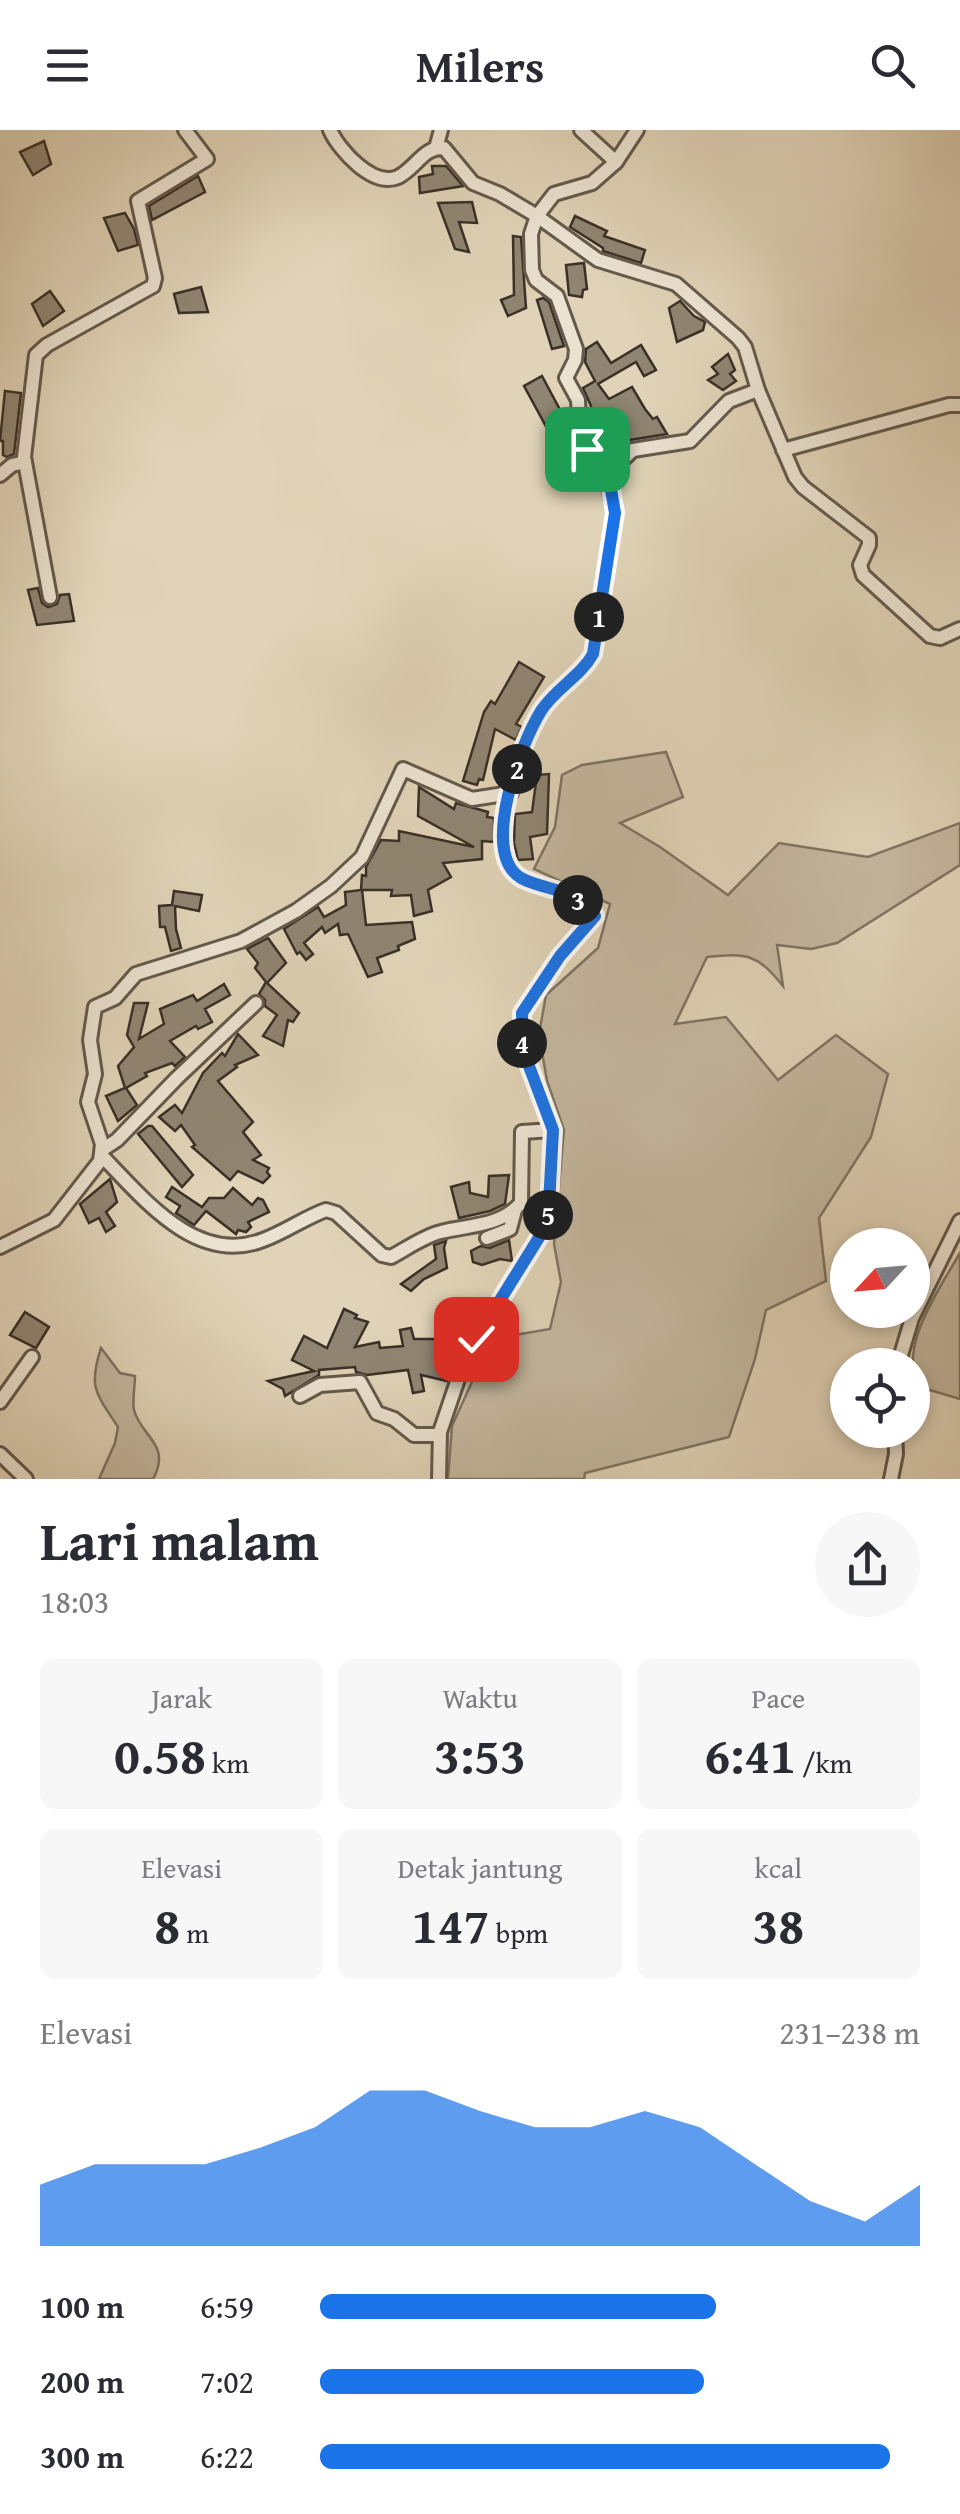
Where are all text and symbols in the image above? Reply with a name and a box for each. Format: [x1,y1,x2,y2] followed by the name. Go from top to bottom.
[416,33,544,98] text: Milers
[40,38,95,93] icon: menu
[865,38,920,93] icon: search
[545,407,630,492] pin
[560,422,615,477] icon: arrive
[574,592,624,642] pin: 1
[592,596,606,637] text: 1
[492,744,542,794] pin: 2
[510,748,524,789] text: 2
[553,875,603,925] pin: 3
[571,879,585,920] text: 3
[497,1018,547,1068] pin: 4
[515,1022,529,1063] text: 4
[523,1190,573,1240] pin: 5
[541,1194,555,1235] text: 5
[830,1228,930,1328] north arrow
[830,1228,930,1448] map controls
[434,1297,519,1382] pin
[449,1312,504,1367] icon: check
[830,1348,930,1448] button: locate
[40,1500,319,1580] text: Lari malam
[815,1512,920,1617] button: share
[40,1578,109,1625] text: 18:03
[151,1677,212,1718] text: Jarak
[442,1677,518,1718] text: Waktu
[751,1677,805,1718] text: Pace
[114,1718,206,1791] text: 0.58
[434,1718,526,1791] text: 3:53
[704,1718,796,1791] text: 6:41
[206,1742,249,1783] text: km
[796,1742,852,1783] text: /km
[141,1847,222,1888] text: Elevasi
[398,1847,562,1888] text: Detak jantung
[754,1847,802,1888] text: kcal
[154,1888,180,1961] text: 8
[412,1888,490,1961] text: 147
[752,1888,804,1961] text: 38
[180,1912,209,1953] text: m
[490,1912,548,1953] text: bpm
[40,2009,132,2056] text: Elevasi
[779,2009,920,2056] text: 231–238 m
[40,2283,124,2330] text: 100 m
[200,2283,254,2330] text: 6:59
[40,2358,124,2405] text: 200 m
[200,2358,254,2405] text: 7:02
[40,2433,124,2480] text: 300 m
[200,2433,254,2480] text: 6:22

